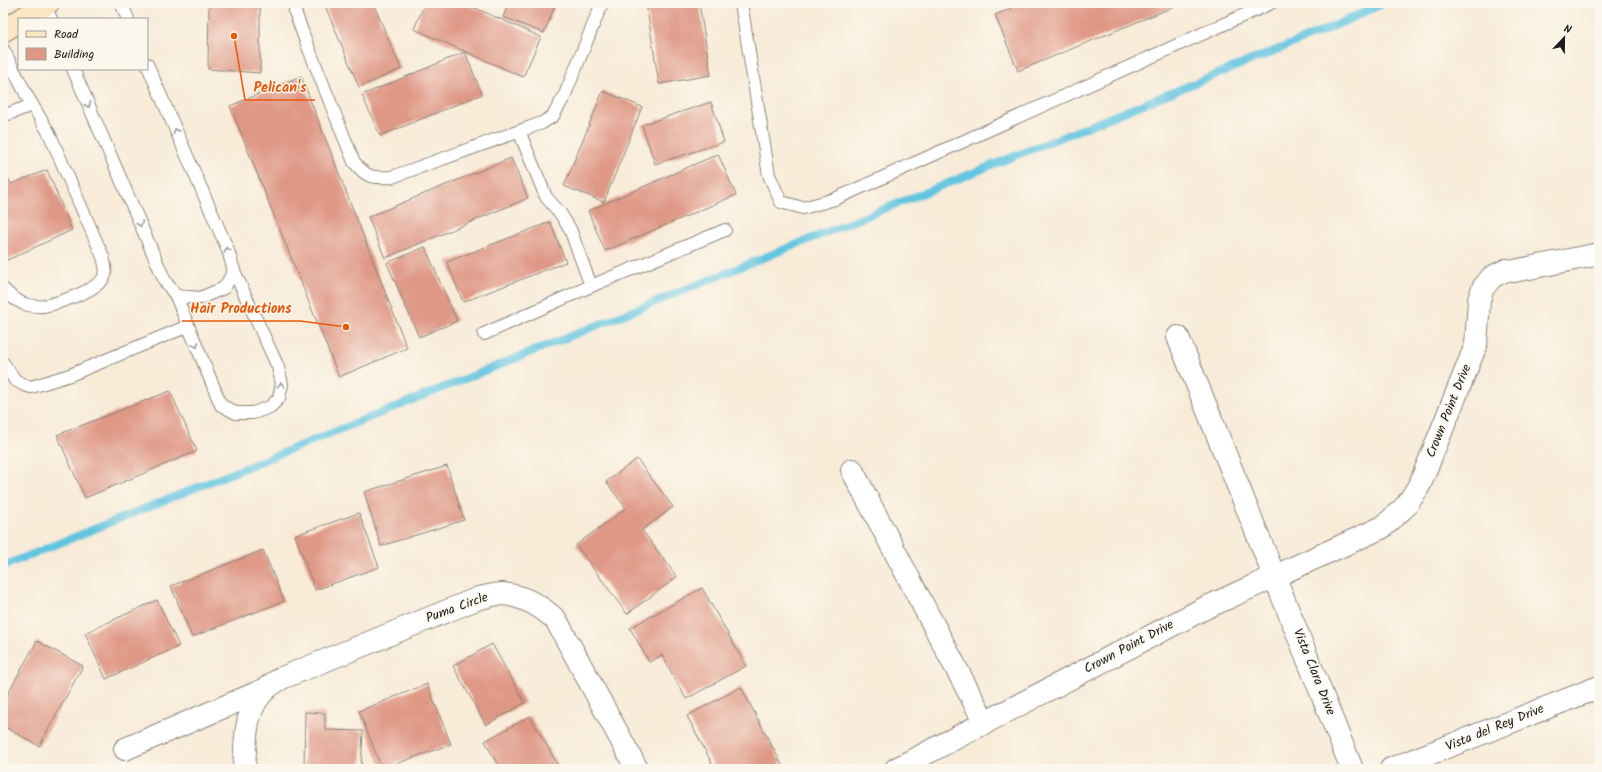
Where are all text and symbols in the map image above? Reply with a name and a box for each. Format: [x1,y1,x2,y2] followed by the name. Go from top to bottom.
[18,18,148,70] legend
[1544,18,1584,58] north arrow
[1561,20,1574,39] text: N
[54,25,79,44] text: Road
[54,45,94,64] text: Building
[245,74,315,100] callout: Pelican's
[253,77,307,99] text: Pelican's
[84,101,92,108] one-way arrow
[173,127,181,135] one-way arrow
[135,220,143,228] one-way arrow
[224,247,232,254] one-way arrow
[182,295,300,321] callout: Hair Productions
[190,298,292,320] text: Hair Productions
[191,341,199,348] one-way arrow
[1421,361,1477,461] street label: Crown Point Drive
[277,382,285,388] one-way arrow
[423,587,491,629] street label: Puma Circle
[1080,614,1178,680] street label: Crown Point Drive
[1287,626,1341,719] street label: Vista Clara Drive
[1443,699,1548,757] street label: Vista del Rey Drive

